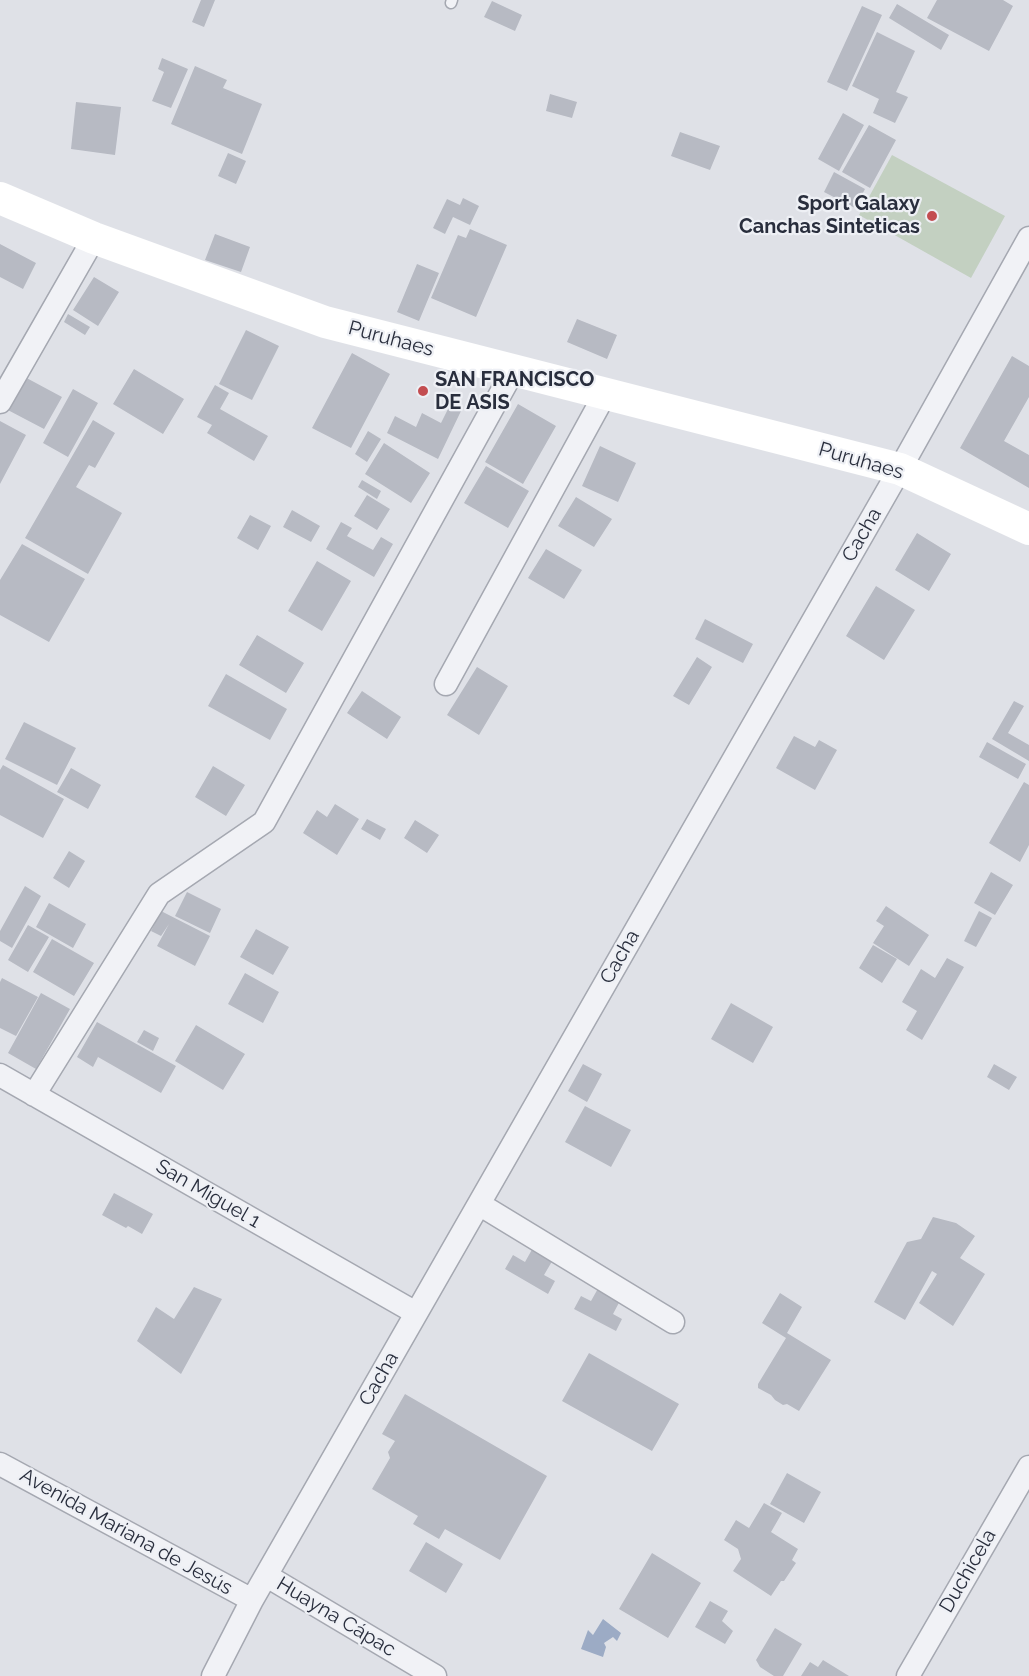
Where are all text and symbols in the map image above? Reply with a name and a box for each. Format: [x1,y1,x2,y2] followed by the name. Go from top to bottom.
[739,192,920,239] place label: Sport Galaxy Canchas Sinteticas
[925,209,939,223] marker: Sport Galaxy Canchas Sinteticas
[346,316,436,362] street label: Puruhaes
[435,368,594,415] place label: SAN FRANCISCO DE ASIS
[416,384,430,398] marker: SAN FRANCISCO DE ASIS
[816,437,906,485] street label: Puruhaes
[837,504,887,566] street label: Cacha
[595,926,645,988] street label: Cacha
[151,1154,265,1234] street label: San Miguel 1
[354,1348,404,1410] street label: Cacha
[16,1463,236,1601] street label: Avenida Mariana de Jesús
[935,1525,1001,1617] street label: Duchicela
[272,1572,400,1662] street label: Huayna Cápac

